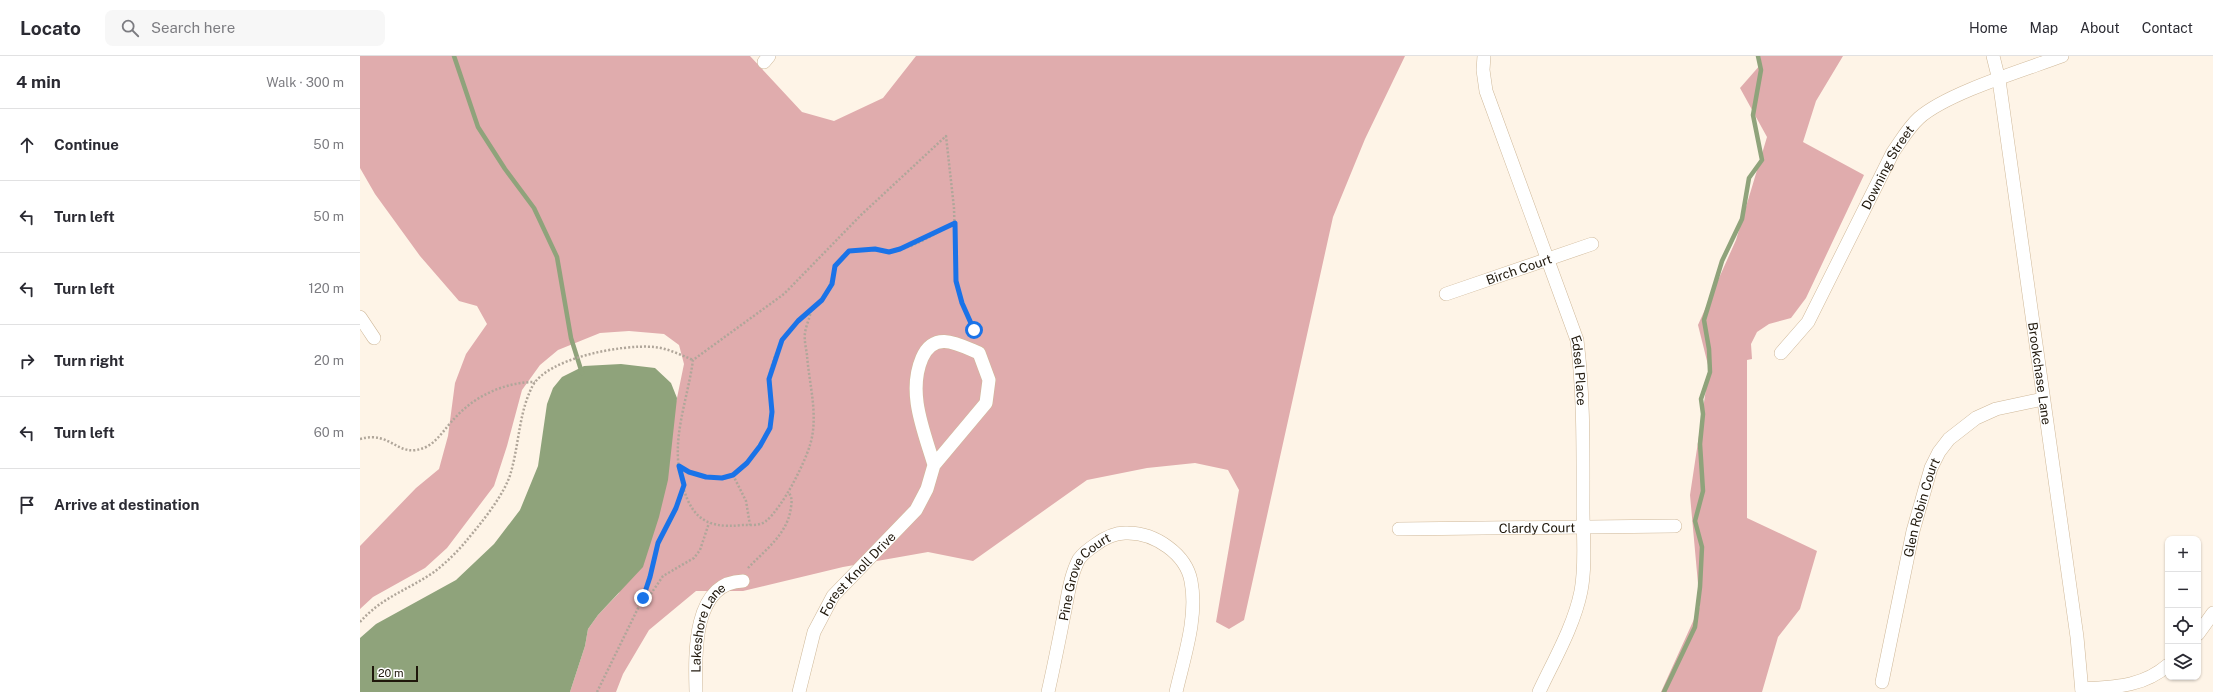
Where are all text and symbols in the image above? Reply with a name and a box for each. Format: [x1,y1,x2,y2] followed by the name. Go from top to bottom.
[105,10,385,46] search box
[20,17,81,39] text: Locato
[119,17,141,39] icon: search
[151,19,235,36] text: Search here
[1969,20,2008,36] text: Home
[2030,20,2058,36] text: Map
[2080,20,2120,36] text: About
[2142,20,2193,36] text: Contact
[16,72,61,92] text: 4 min
[266,75,344,90] text: Walk · 300 m
[1858,122,1917,212] street label: Downing Street
[16,134,38,156] icon: ahead
[54,136,119,153] text: Continue
[313,137,344,152] text: 50 m
[16,206,38,228] icon: left
[54,208,115,225] text: Turn left
[313,209,344,224] text: 50 m
[1484,251,1554,288] street label: Birch Court
[16,278,38,300] icon: left
[54,280,115,297] text: Turn left
[309,281,344,296] text: 120 m
[965,321,983,339] route start
[2025,321,2054,426] street label: Brookchase Lane
[1568,333,1589,406] street label: Edsel Place
[16,350,38,372] icon: right
[54,352,124,369] text: Turn right
[314,353,344,368] text: 20 m
[16,422,38,444] icon: left
[54,424,115,441] text: Turn left
[314,425,344,440] text: 60 m
[1901,455,1943,559] street label: Glen Robin Court
[16,494,38,516] icon: arrive
[54,496,199,513] text: Arrive at destination
[1499,520,1575,536] street label: Clardy Court
[817,529,899,619] street label: Forest Knoll Drive
[1056,530,1113,622] street label: Pine Grove Court
[2165,536,2201,680] map controls
[2165,536,2201,572] button: +
[2165,572,2201,608] button: −
[689,580,728,673] street label: Lakeshore Lane
[634,589,652,607] route end
[2165,608,2201,644] button: locate
[2165,644,2201,680] button: layers
[372,664,418,683] scale bar
[378,667,403,679] text: 20 m

